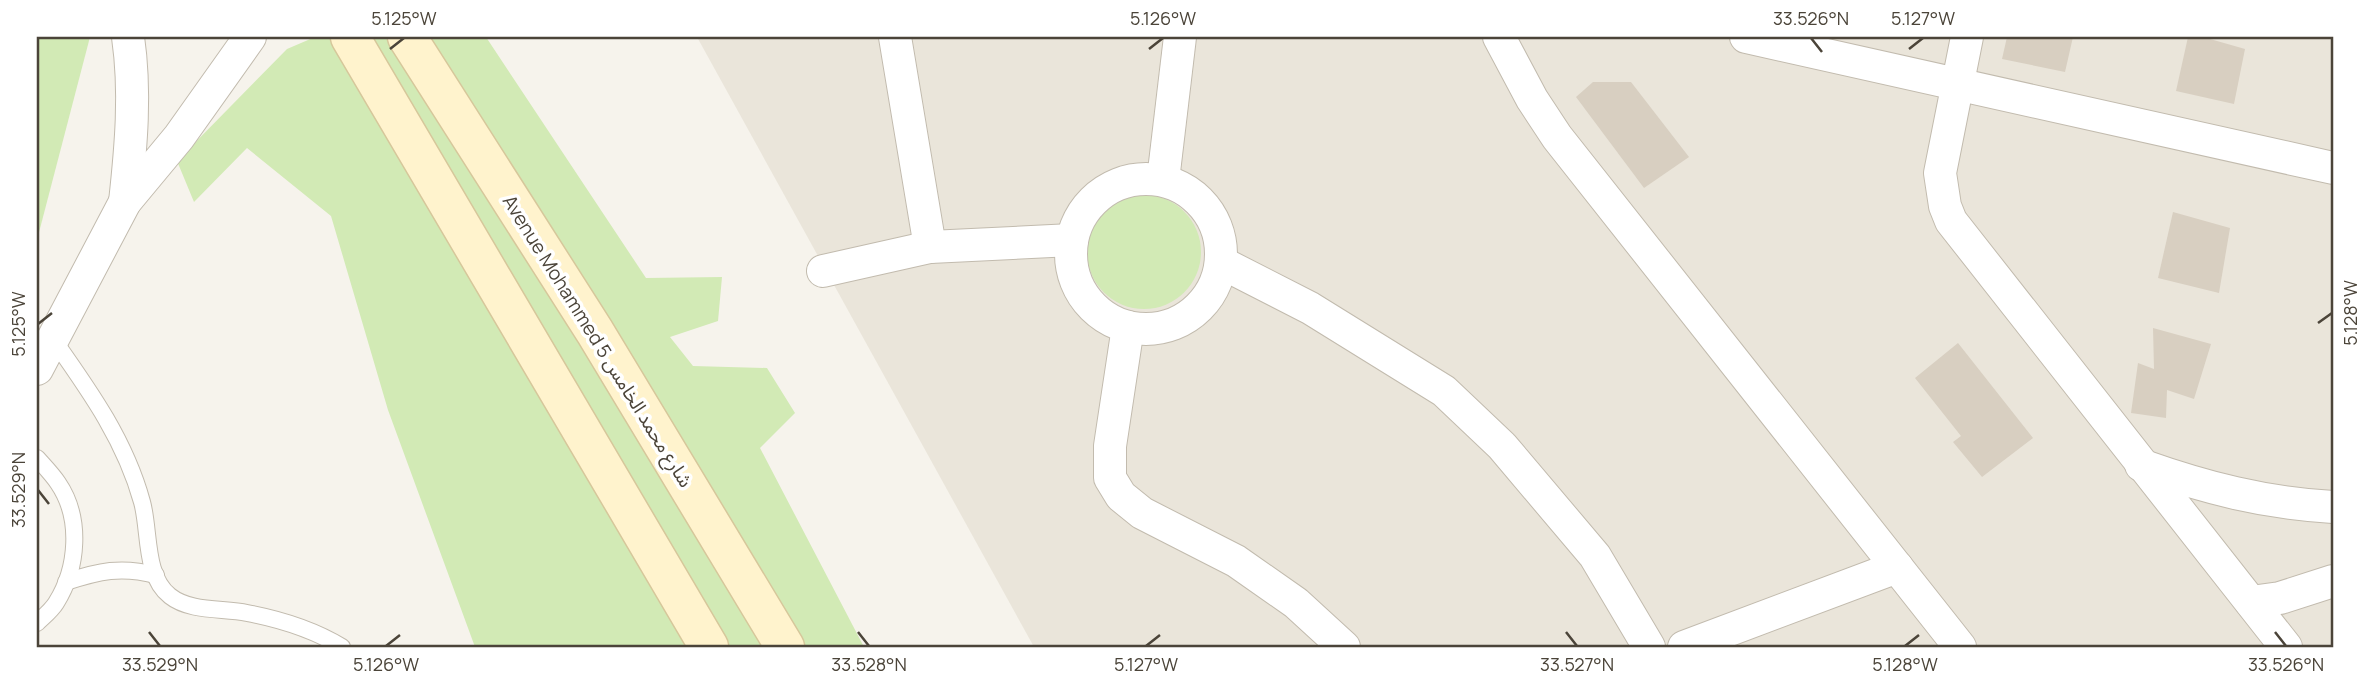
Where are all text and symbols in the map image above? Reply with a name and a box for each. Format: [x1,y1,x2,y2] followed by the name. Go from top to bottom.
[371,6,437,30] text: 5.125°W
[1130,6,1196,30] text: 5.126°W
[1773,6,1849,30] text: 33.526°N
[1891,6,1955,30] text: 5.127°W
[496,190,699,493] street label: Avenue Mohammed 5 شارع محمد الخامس
[2338,280,2362,346] text: 5.128°W
[6,291,30,357] text: 5.125°W
[6,452,30,528] text: 33.529°N
[122,652,198,676] text: 33.529°N
[353,652,419,676] text: 5.126°W
[831,652,907,676] text: 33.528°N
[1114,652,1178,676] text: 5.127°W
[1540,652,1614,676] text: 33.527°N
[1872,652,1938,676] text: 5.128°W
[2248,652,2324,676] text: 33.526°N

